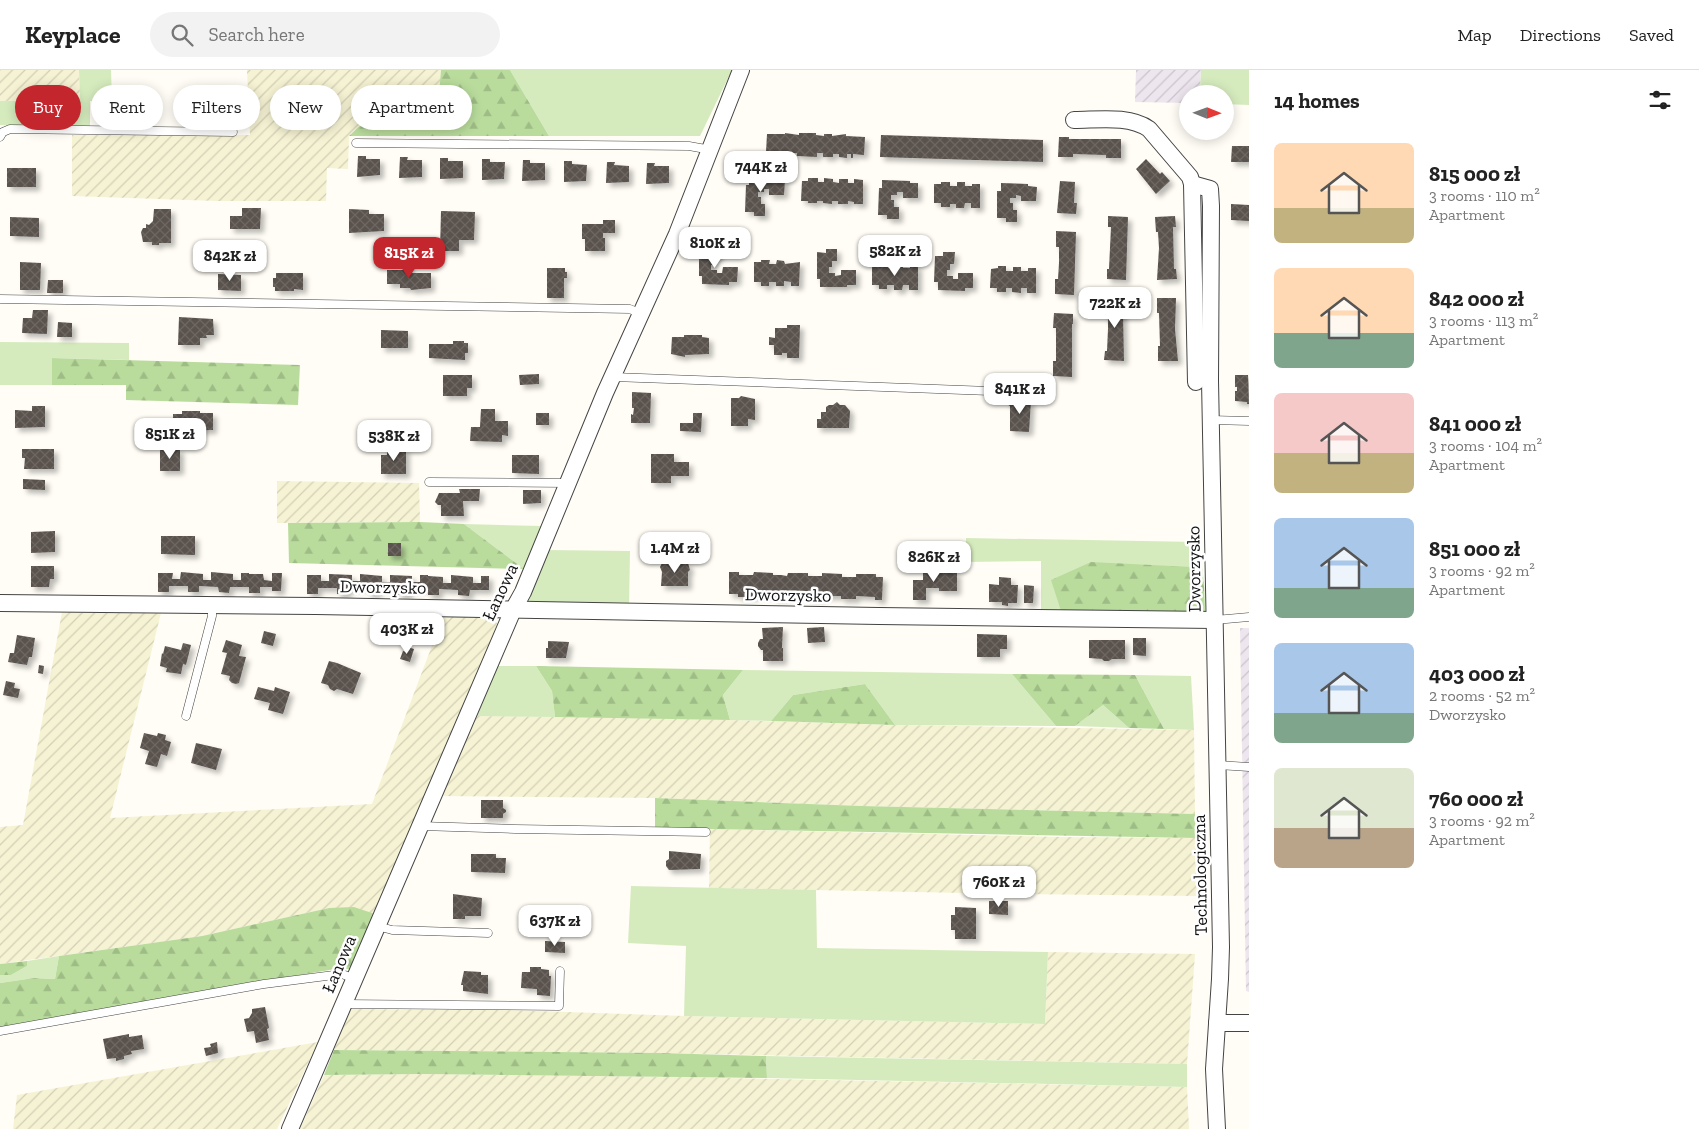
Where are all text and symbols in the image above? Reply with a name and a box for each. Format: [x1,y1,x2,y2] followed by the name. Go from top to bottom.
[150,12,500,57] search box
[25,20,120,49] text: Keyplace
[168,21,196,49] icon: search
[208,23,305,46] text: Search here
[1457,24,1492,46] text: Map
[1520,24,1601,46] text: Directions
[1629,24,1674,46] text: Saved
[15,85,81,130] chip: Buy
[91,85,163,130] chip: Rent
[173,85,260,130] chip: Filters
[270,85,341,130] chip: New
[351,85,472,130] chip: Apartment
[1179,85,1234,140] north arrow
[1179,85,1234,140] map controls
[1646,86,1674,114] icon: filters
[1274,88,1360,113] text: 14 homes
[715,150,807,193] pin: 744K zł
[735,157,787,176] text: 744K zł
[1429,161,1520,186] text: 815 000 zł
[1314,163,1374,223] icon: home
[1429,186,1540,205] text: 3 rooms · 110 m²
[1429,205,1505,224] text: Apartment
[669,226,761,269] pin: 810K zł
[690,233,740,252] text: 810K zł
[849,234,941,277] pin: 582K zł
[363,236,455,279] pin: 815K zł
[184,240,276,282] pin: 842K zł
[869,241,921,260] text: 582K zł
[384,243,434,262] text: 815K zł
[204,246,256,265] text: 842K zł
[1069,286,1161,329] pin: 722K zł
[1429,286,1524,311] text: 842 000 zł
[1314,288,1374,348] icon: home
[1089,293,1141,312] text: 722K zł
[1429,311,1538,330] text: 3 rooms · 113 m²
[1429,330,1505,349] text: Apartment
[974,372,1066,415] pin: 841K zł
[995,379,1045,398] text: 841K zł
[1429,411,1521,436] text: 841 000 zł
[1314,413,1374,473] icon: home
[124,418,216,460] pin: 851K zł
[348,420,440,462] pin: 538K zł
[145,424,195,443] text: 851K zł
[368,426,420,445] text: 538K zł
[1429,436,1542,455] text: 3 rooms · 104 m²
[1429,455,1505,474] text: Apartment
[1182,526,1206,612] street label: Dworzysko
[629,532,721,574] pin: 1.4M zł
[1429,536,1520,561] text: 851 000 zł
[651,538,699,557] text: 1.4M zł
[1314,538,1374,598] icon: home
[888,540,980,583] pin: 826K zł
[908,547,960,566] text: 826K zł
[477,560,523,624] street label: Łanowa
[1429,561,1535,580] text: 3 rooms · 92 m²
[340,575,426,599] street label: Dworzysko
[1429,580,1505,599] text: Apartment
[745,583,831,607] street label: Dworzysko
[361,612,453,655] pin: 403K zł
[381,619,433,638] text: 403K zł
[1429,661,1525,686] text: 403 000 zł
[1314,663,1374,723] icon: home
[1429,686,1535,705] text: 2 rooms · 52 m²
[1429,705,1506,724] text: Dworzysko
[1429,786,1523,811] text: 760 000 zł
[1314,788,1374,848] icon: home
[1429,811,1535,830] text: 3 rooms · 92 m²
[1188,814,1212,936] street label: Technologiczna
[1429,830,1505,849] text: Apartment
[953,866,1045,908] pin: 760K zł
[973,872,1025,891] text: 760K zł
[509,904,601,947] pin: 637K zł
[529,911,581,930] text: 637K zł
[317,932,361,996] street label: Łanowa

